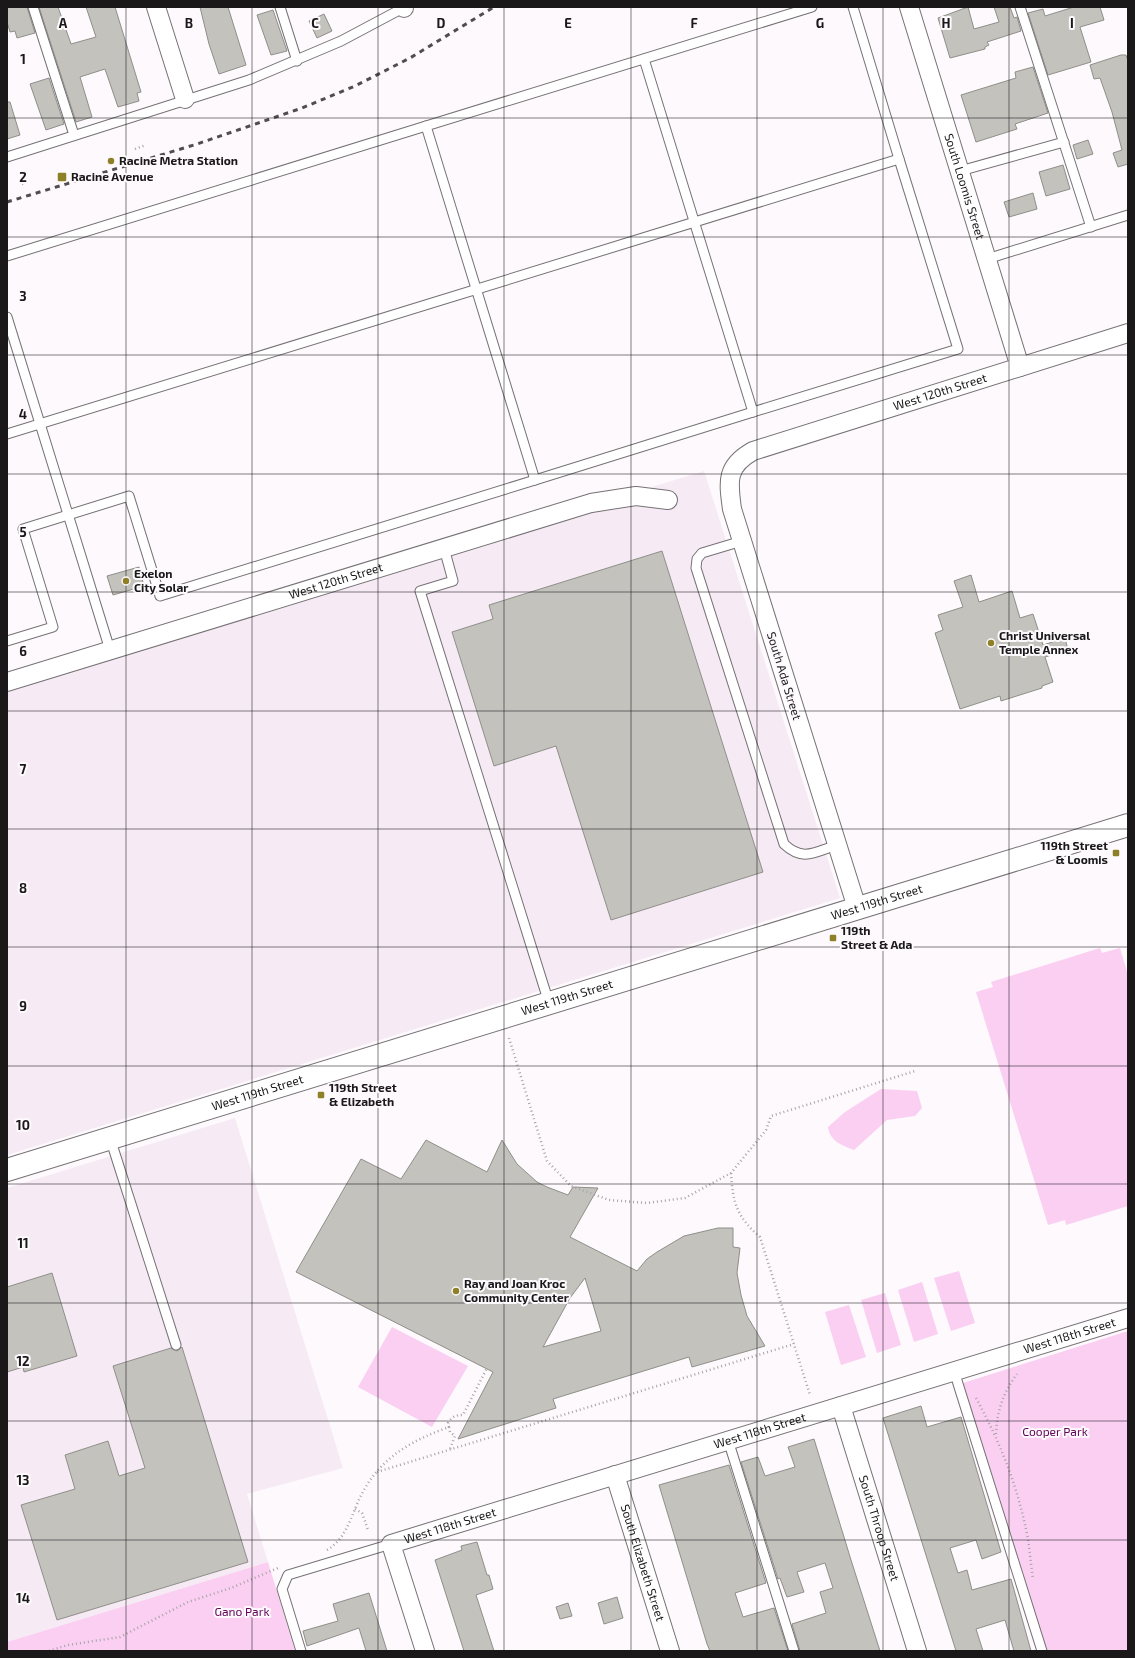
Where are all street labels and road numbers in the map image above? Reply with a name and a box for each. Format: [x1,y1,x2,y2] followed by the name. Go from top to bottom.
[942,132,988,241] street label: South Loomis Street
[891,370,989,412] street label: West 120th Street
[287,559,385,601] street label: West 120th Street
[765,630,805,722] street label: South Ada Street
[829,881,924,922] street label: West 119th Street
[519,976,615,1017] street label: West 119th Street
[210,1071,305,1113] street label: West 119th Street
[1022,1314,1117,1356] street label: West 118th Street
[712,1409,808,1451] street label: West 118th Street
[857,1473,903,1583] street label: South Throop Street
[619,1502,668,1623] street label: South Elizabeth Street
[402,1504,498,1546] street label: West 118th Street

